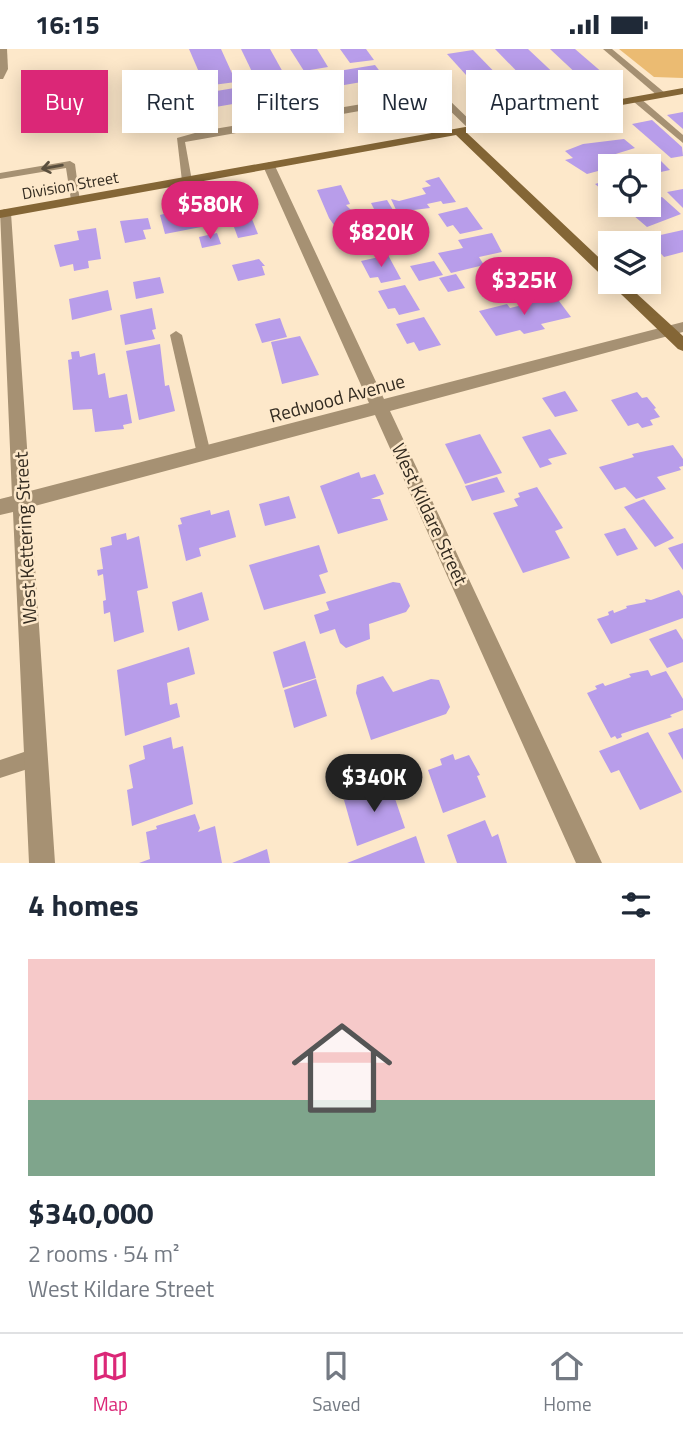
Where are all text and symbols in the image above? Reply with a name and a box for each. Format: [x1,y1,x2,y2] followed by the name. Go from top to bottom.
[35,5,100,44] text: 16:15
[21,70,108,133] chip: Buy
[122,70,218,133] chip: Rent
[232,70,344,133] chip: Filters
[358,70,452,133] chip: New
[466,70,623,133] chip: Apartment
[598,154,661,294] map controls
[598,154,661,217] button: locate
[42,161,64,174] one-way arrow
[20,165,121,205] street label: Division Street
[161,181,259,241] pin: $580K
[177,186,243,221] text: $580K
[332,209,430,269] pin: $820K
[348,214,414,249] text: $820K
[598,231,661,294] button: layers
[475,257,573,317] pin: $325K
[491,262,557,297] text: $325K
[266,365,408,430] street label: Redwood Avenue
[385,438,476,590] street label: West Kildare Street
[5,451,43,625] street label: West Kettering Street
[325,755,423,814] pin: $340K
[341,759,407,794] text: $340K
[28,882,139,928] text: 4 homes
[617,886,655,924] icon: filters
[279,1005,405,1131] icon: home
[28,1190,154,1236] text: $340,000
[28,1236,179,1271] text: 2 rooms · 54 m²
[28,1271,214,1306] text: West Kildare Street
[91,1347,129,1418] tab: Map
[312,1347,361,1418] tab: Saved
[543,1347,592,1418] tab: Home

